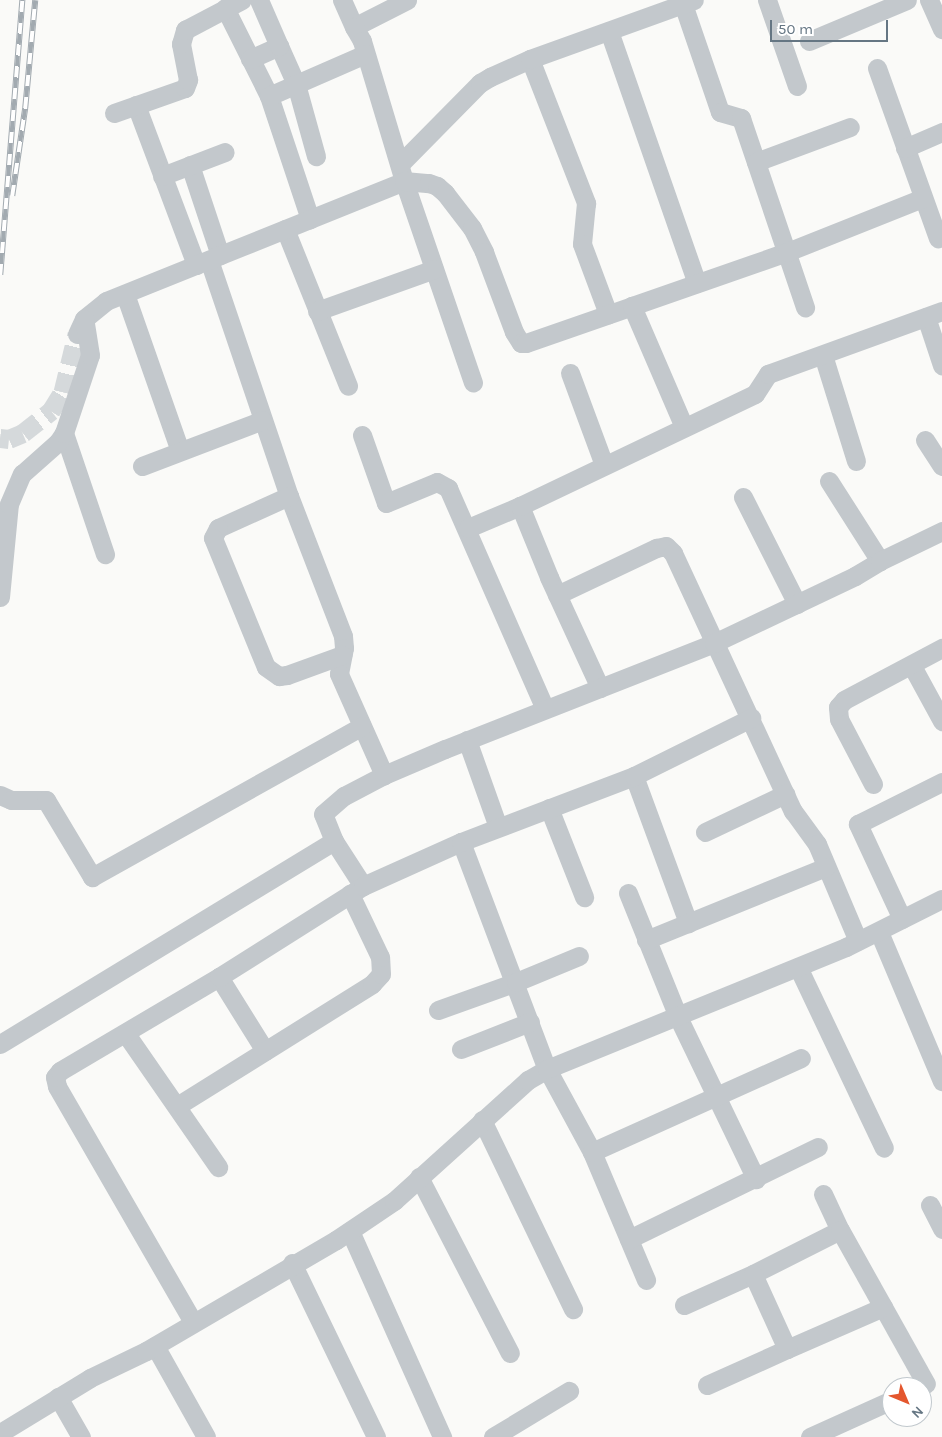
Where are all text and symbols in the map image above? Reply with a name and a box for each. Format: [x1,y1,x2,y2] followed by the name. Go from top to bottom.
[772,10,890,42] scale bar
[778,20,813,38] text: 50 m
[882,1377,932,1427] north arrow
[908,1403,927,1422] text: N

